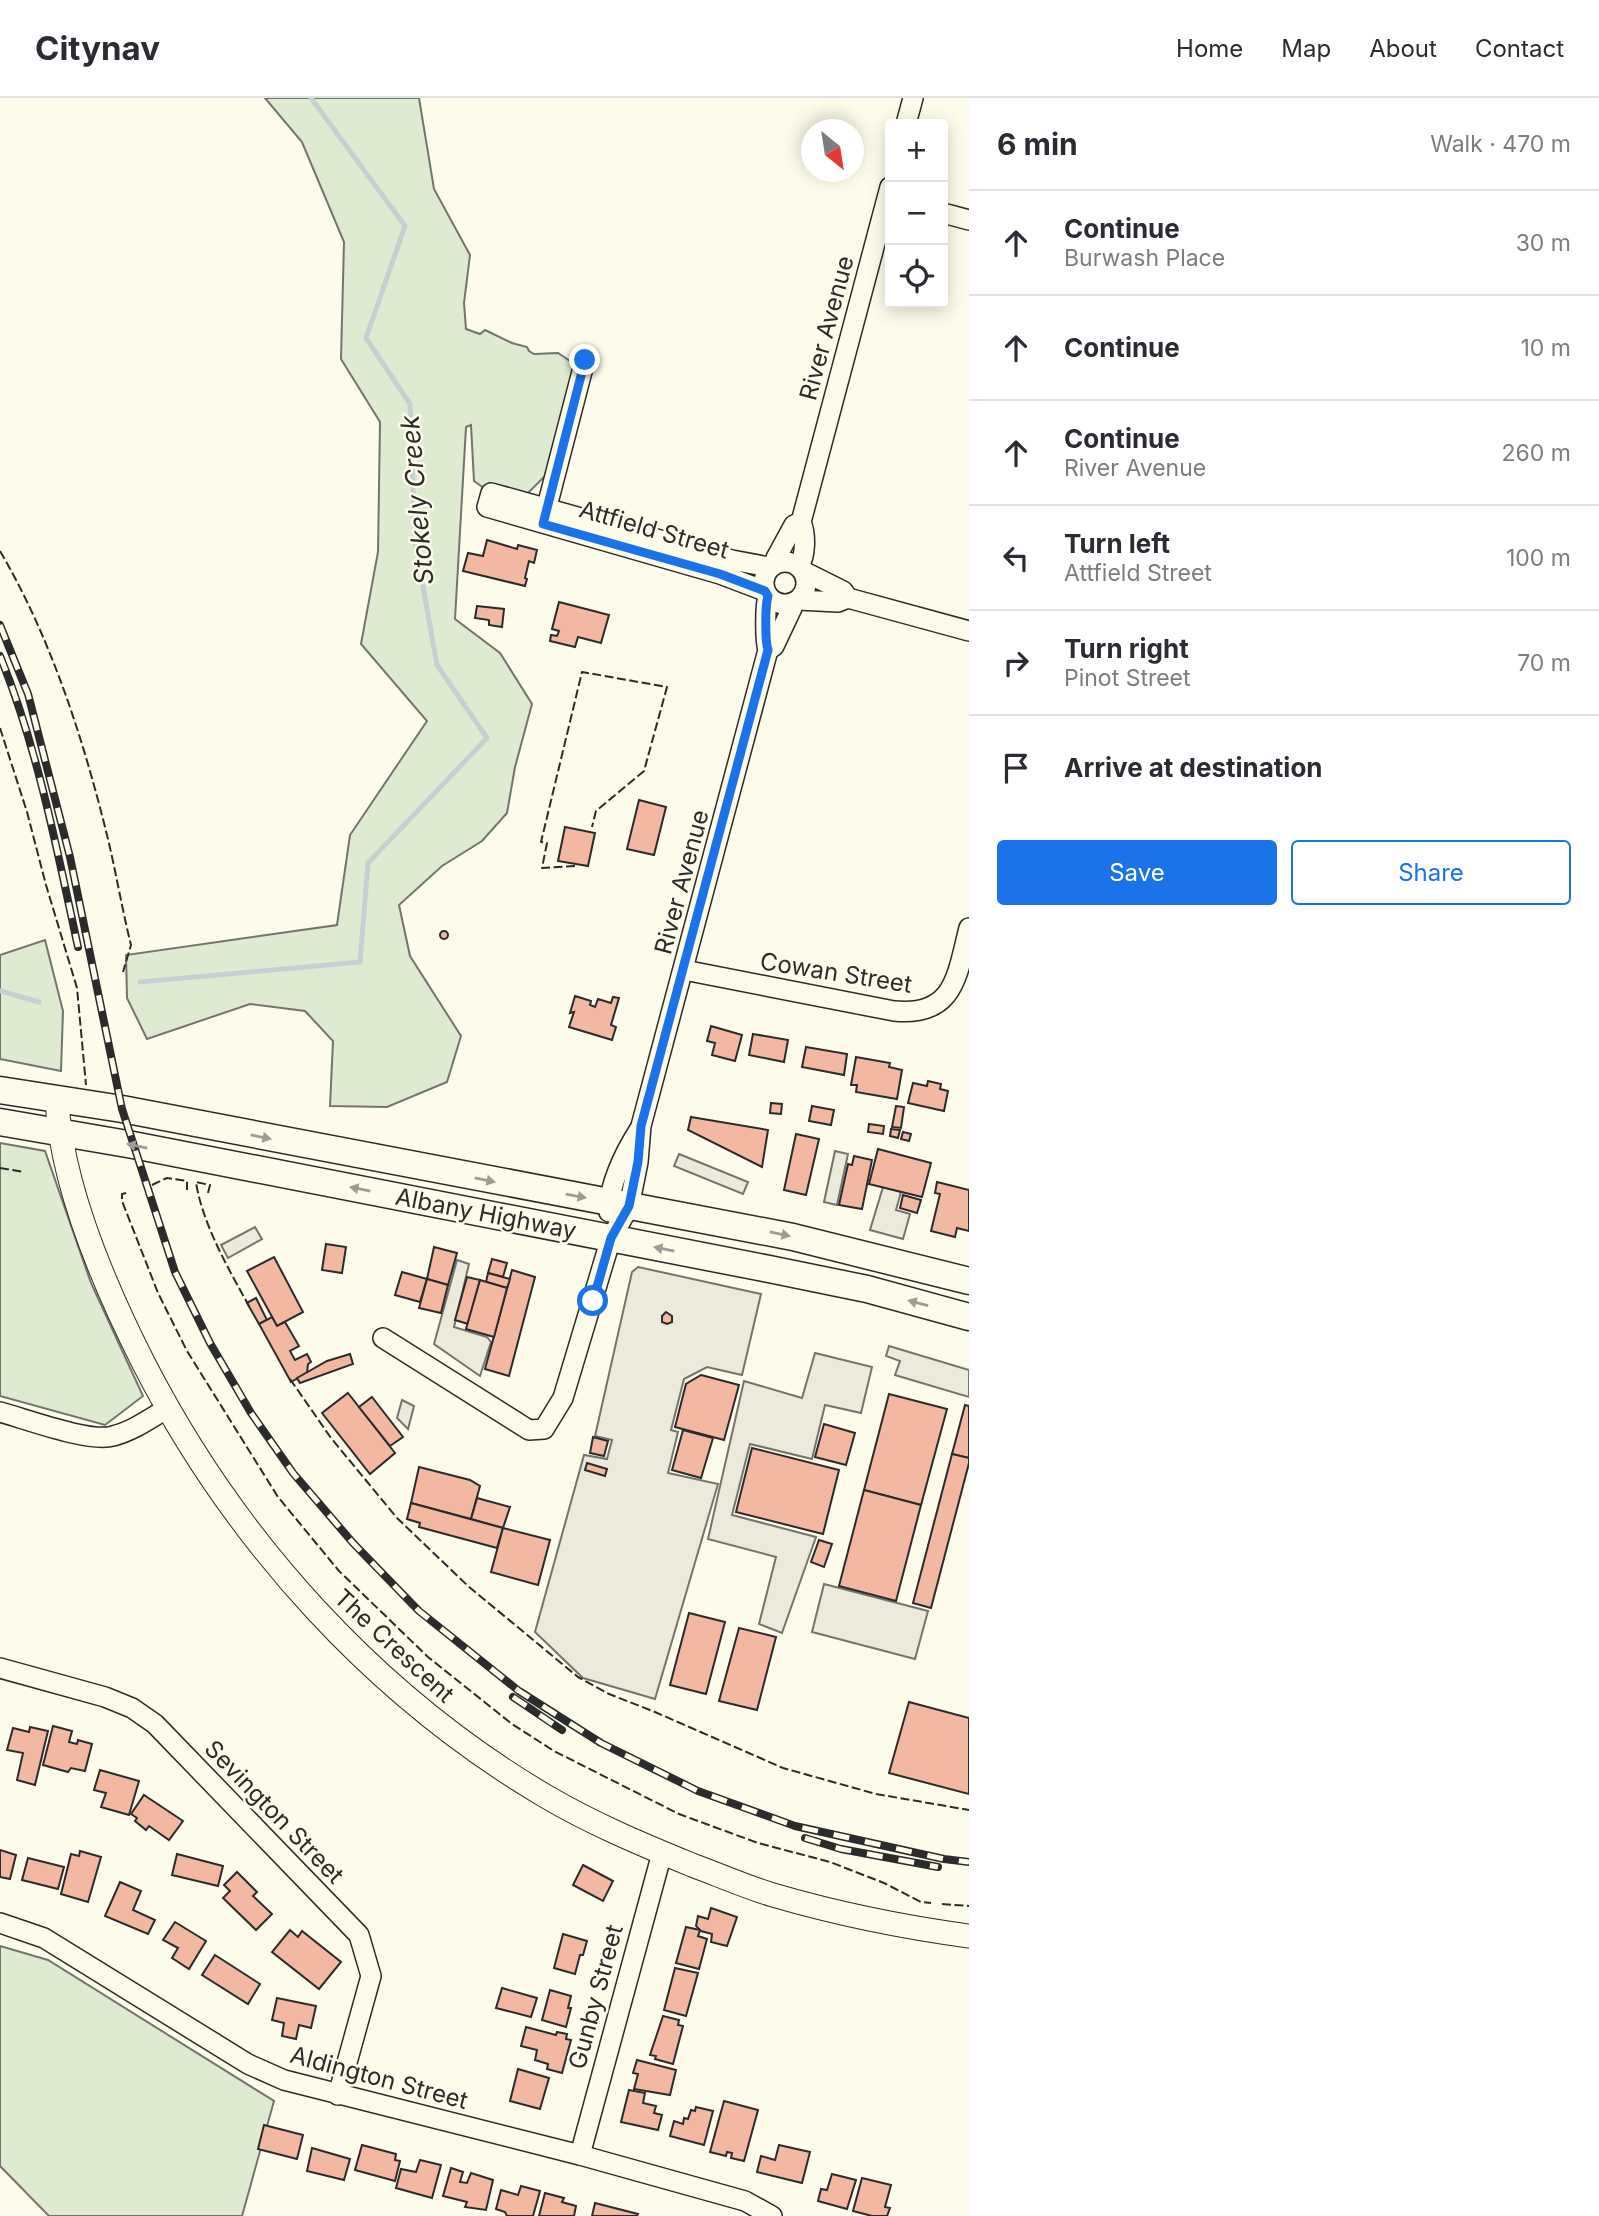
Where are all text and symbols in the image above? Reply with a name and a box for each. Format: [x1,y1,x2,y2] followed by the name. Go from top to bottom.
[35,28,160,68] text: Citynav
[1176,34,1243,63] text: Home
[1281,34,1331,63] text: Map
[1369,34,1437,63] text: About
[1475,34,1564,63] text: Contact
[801,119,864,182] north arrow
[885,119,948,308] map controls
[885,119,948,182] button: +
[997,126,1078,162] text: 6 min
[1430,130,1571,158] text: Walk · 470 m
[885,182,948,245] button: −
[1064,213,1180,244] text: Continue
[997,224,1035,262] icon: ahead
[1516,229,1571,257] text: 30 m
[1064,244,1225,272] text: Burwash Place
[885,245,948,308] button: locate
[793,252,860,403] street label: River Avenue
[997,329,1035,367] icon: ahead
[1064,332,1180,363] text: Continue
[1521,334,1571,362] text: 10 m
[569,344,600,375] route end
[394,413,439,586] water label: Stokely Creek
[1064,423,1180,454] text: Continue
[997,434,1035,472] icon: ahead
[1502,439,1571,467] text: 260 m
[1064,454,1206,482] text: River Avenue
[576,494,732,565] street label: Attfield Street
[1064,528,1170,559] text: Turn left
[997,539,1035,577] icon: left
[1506,544,1571,572] text: 100 m
[1064,559,1212,587] text: Attfield Street
[1064,633,1189,664] text: Turn right
[997,644,1035,682] icon: right
[1517,649,1571,677] text: 70 m
[1064,664,1191,692] text: Pinot Street
[997,749,1035,787] icon: arrive
[1064,752,1323,783] text: Arrive at destination
[648,806,715,957] street label: River Avenue
[997,840,1277,905] button: Save
[1291,840,1571,905] button: Share
[758,946,914,999] street label: Cowan Street
[250,1132,272,1143] one-way arrow
[126,1140,148,1151] one-way arrow
[474,1174,496,1185] one-way arrow
[393,1182,579,1245] street label: Albany Highway
[349,1183,371,1194] one-way arrow
[565,1191,587,1202] one-way arrow
[769,1229,791,1240] one-way arrow
[653,1243,675,1254] one-way arrow
[577,1285,608,1316] route start
[907,1297,929,1308] one-way arrow
[329,1583,460,1709] street label: The Crescent
[199,1734,350,1889] street label: Sevington Street
[562,1921,629,2072] street label: Gunby Street
[287,2040,471,2115] street label: Aldington Street

